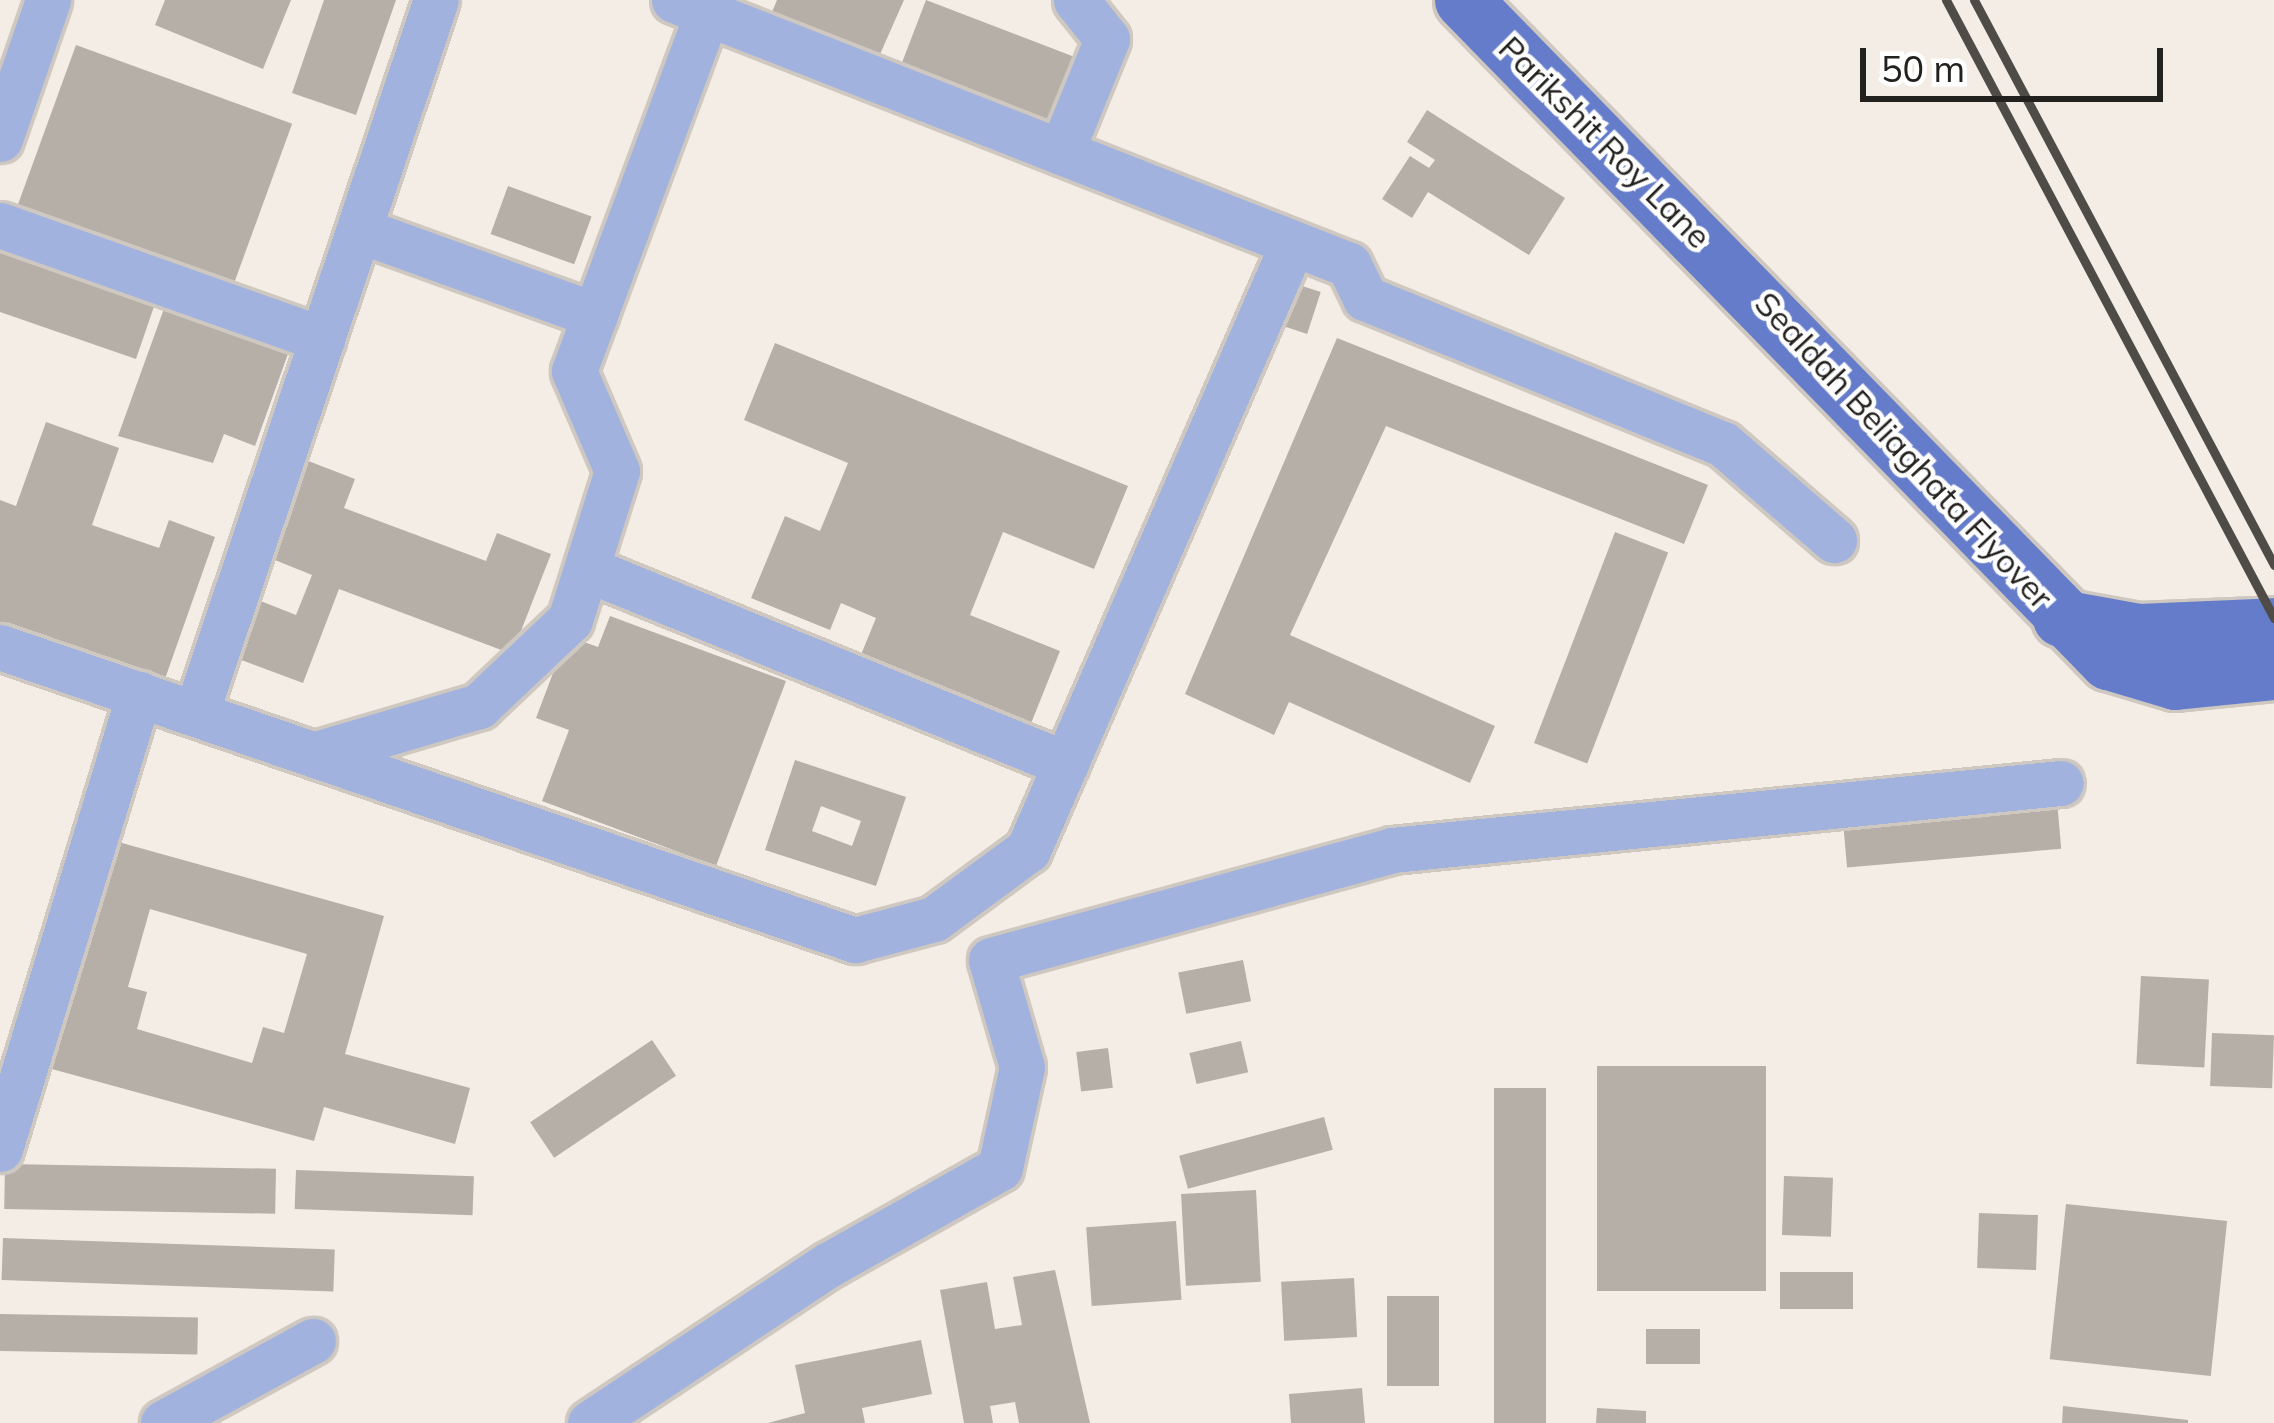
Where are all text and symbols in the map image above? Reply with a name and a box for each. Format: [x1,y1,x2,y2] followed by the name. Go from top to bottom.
[1866,24,2169,98] scale bar
[1491,28,1719,256] street label: Parikshit Roy Lane
[1881,46,1965,91] text: 50 m
[1747,284,2061,616] street label: Sealdah Beliaghata Flyover

